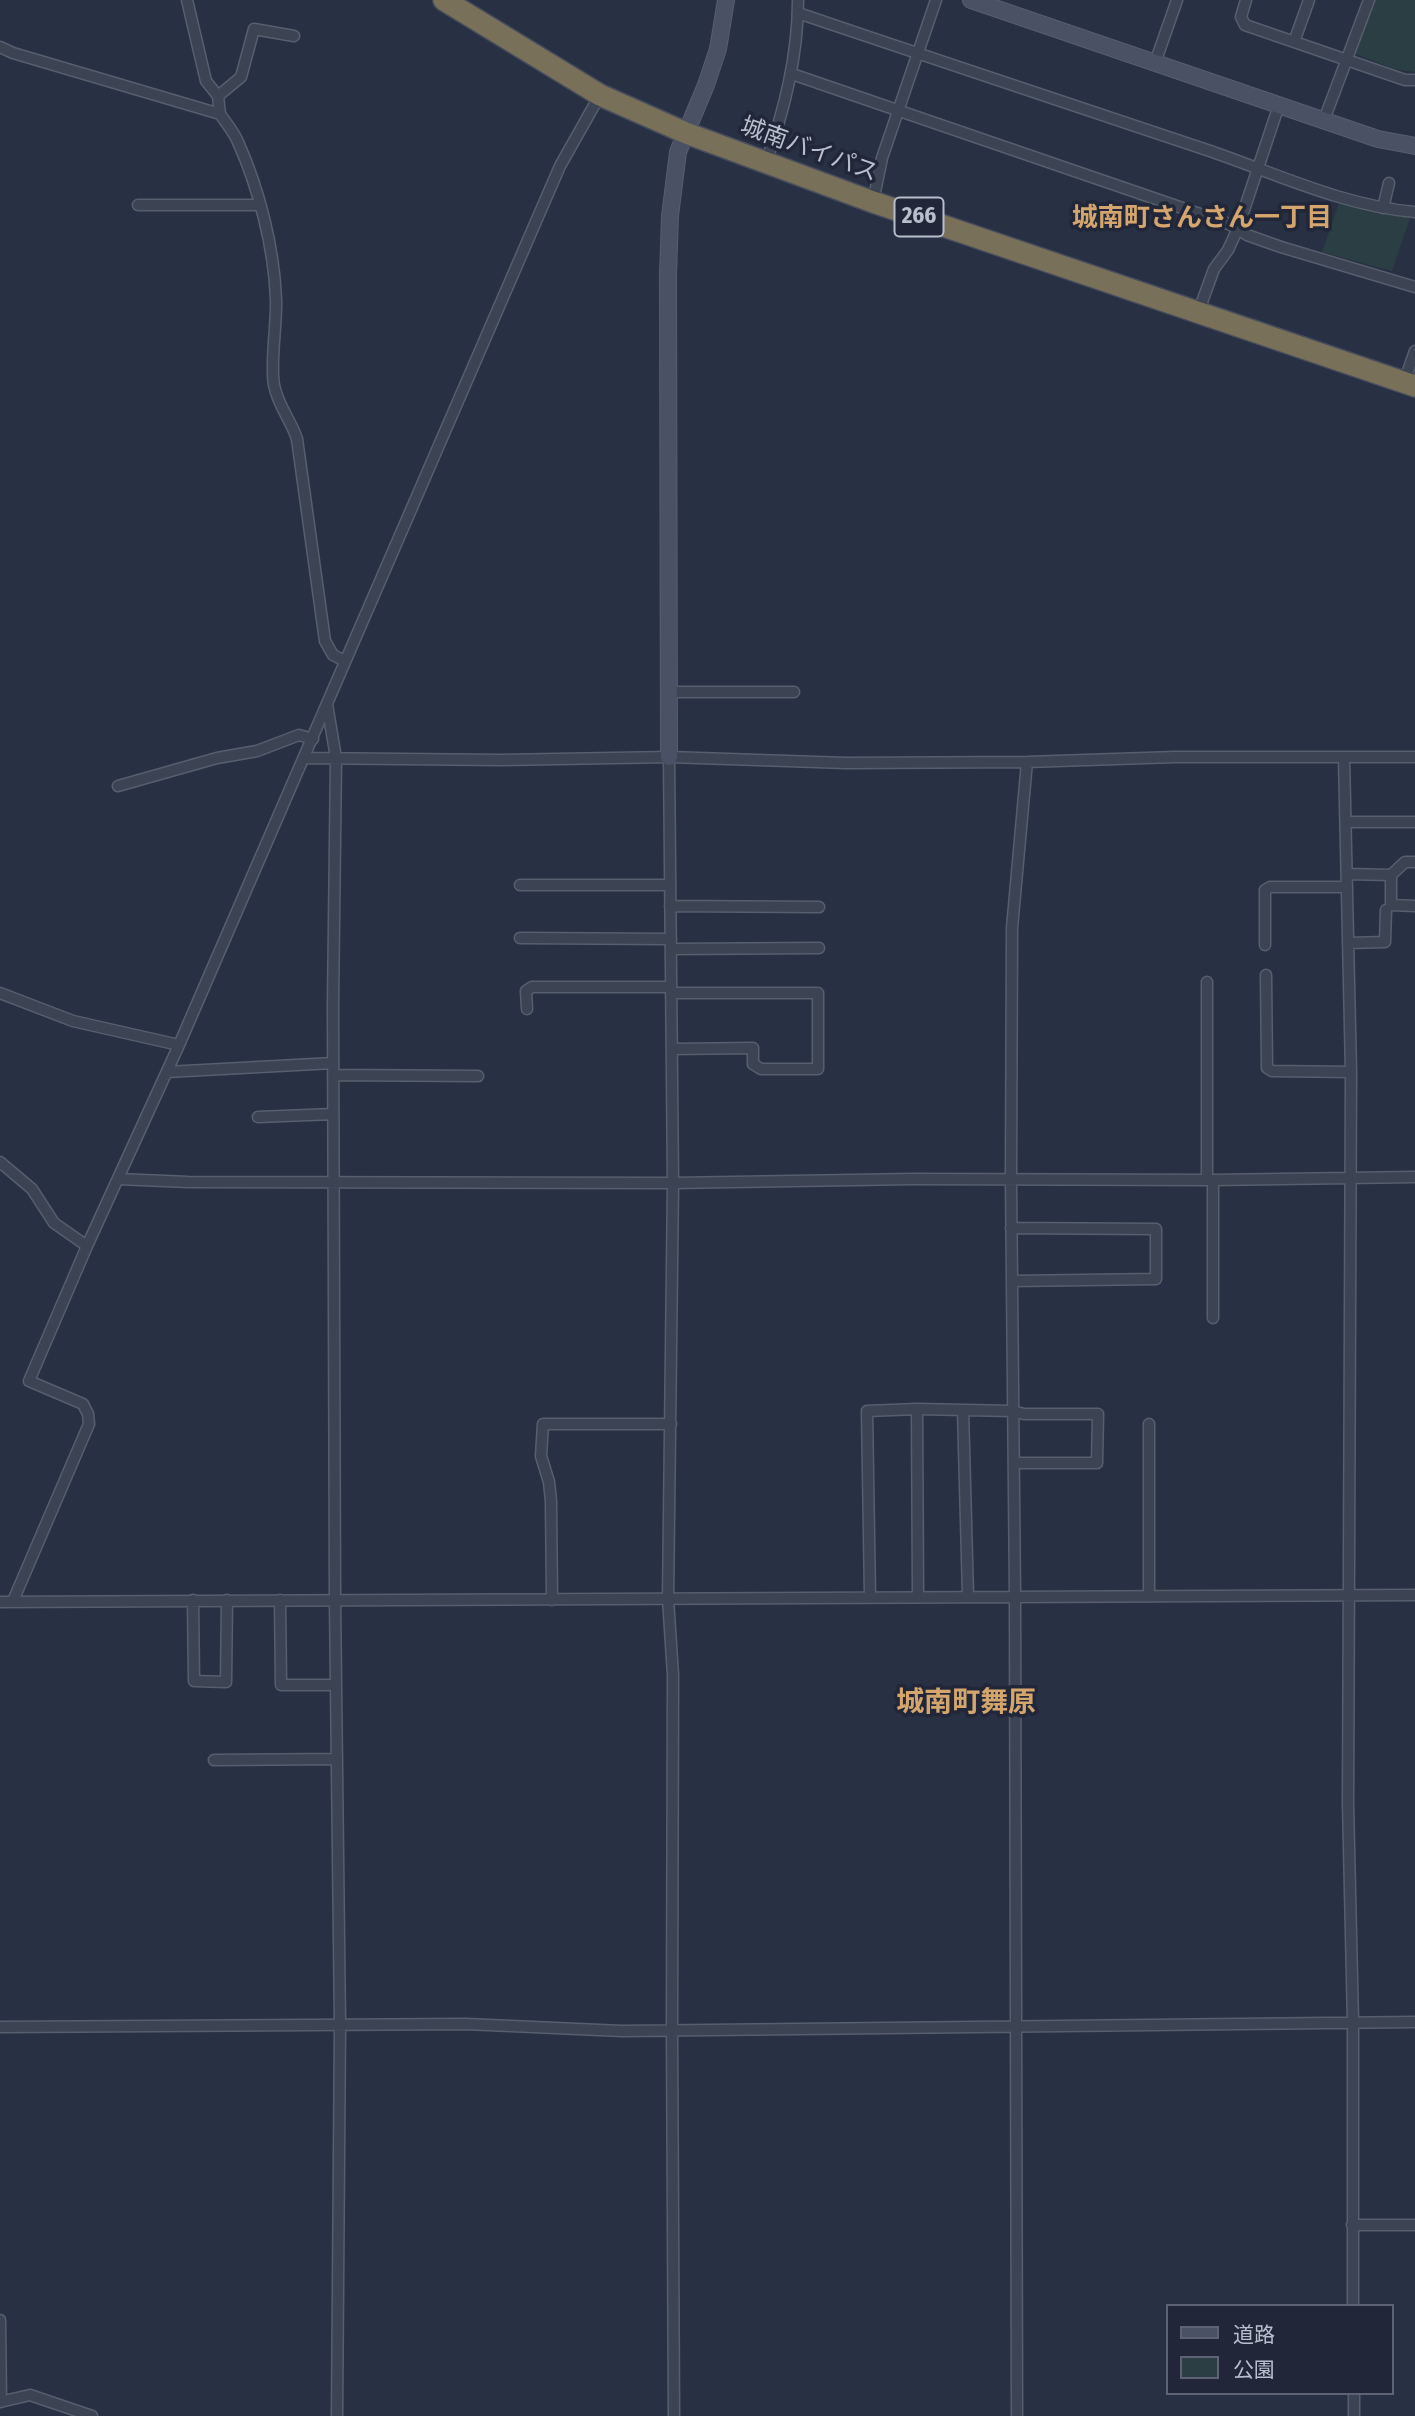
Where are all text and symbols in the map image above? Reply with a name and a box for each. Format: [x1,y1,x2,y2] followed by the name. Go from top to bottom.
[736,112,882,188] street label: 城南バイパス
[894,198,944,236] road number: 266
[1072,203,1332,235] district label: 城南町さんさん一丁目
[896,1686,1036,1720] district label: 城南町舞原
[1166,2304,1394,2395] legend
[1233,2322,1275,2348] text: 道路
[1233,2357,1275,2383] text: 公園

